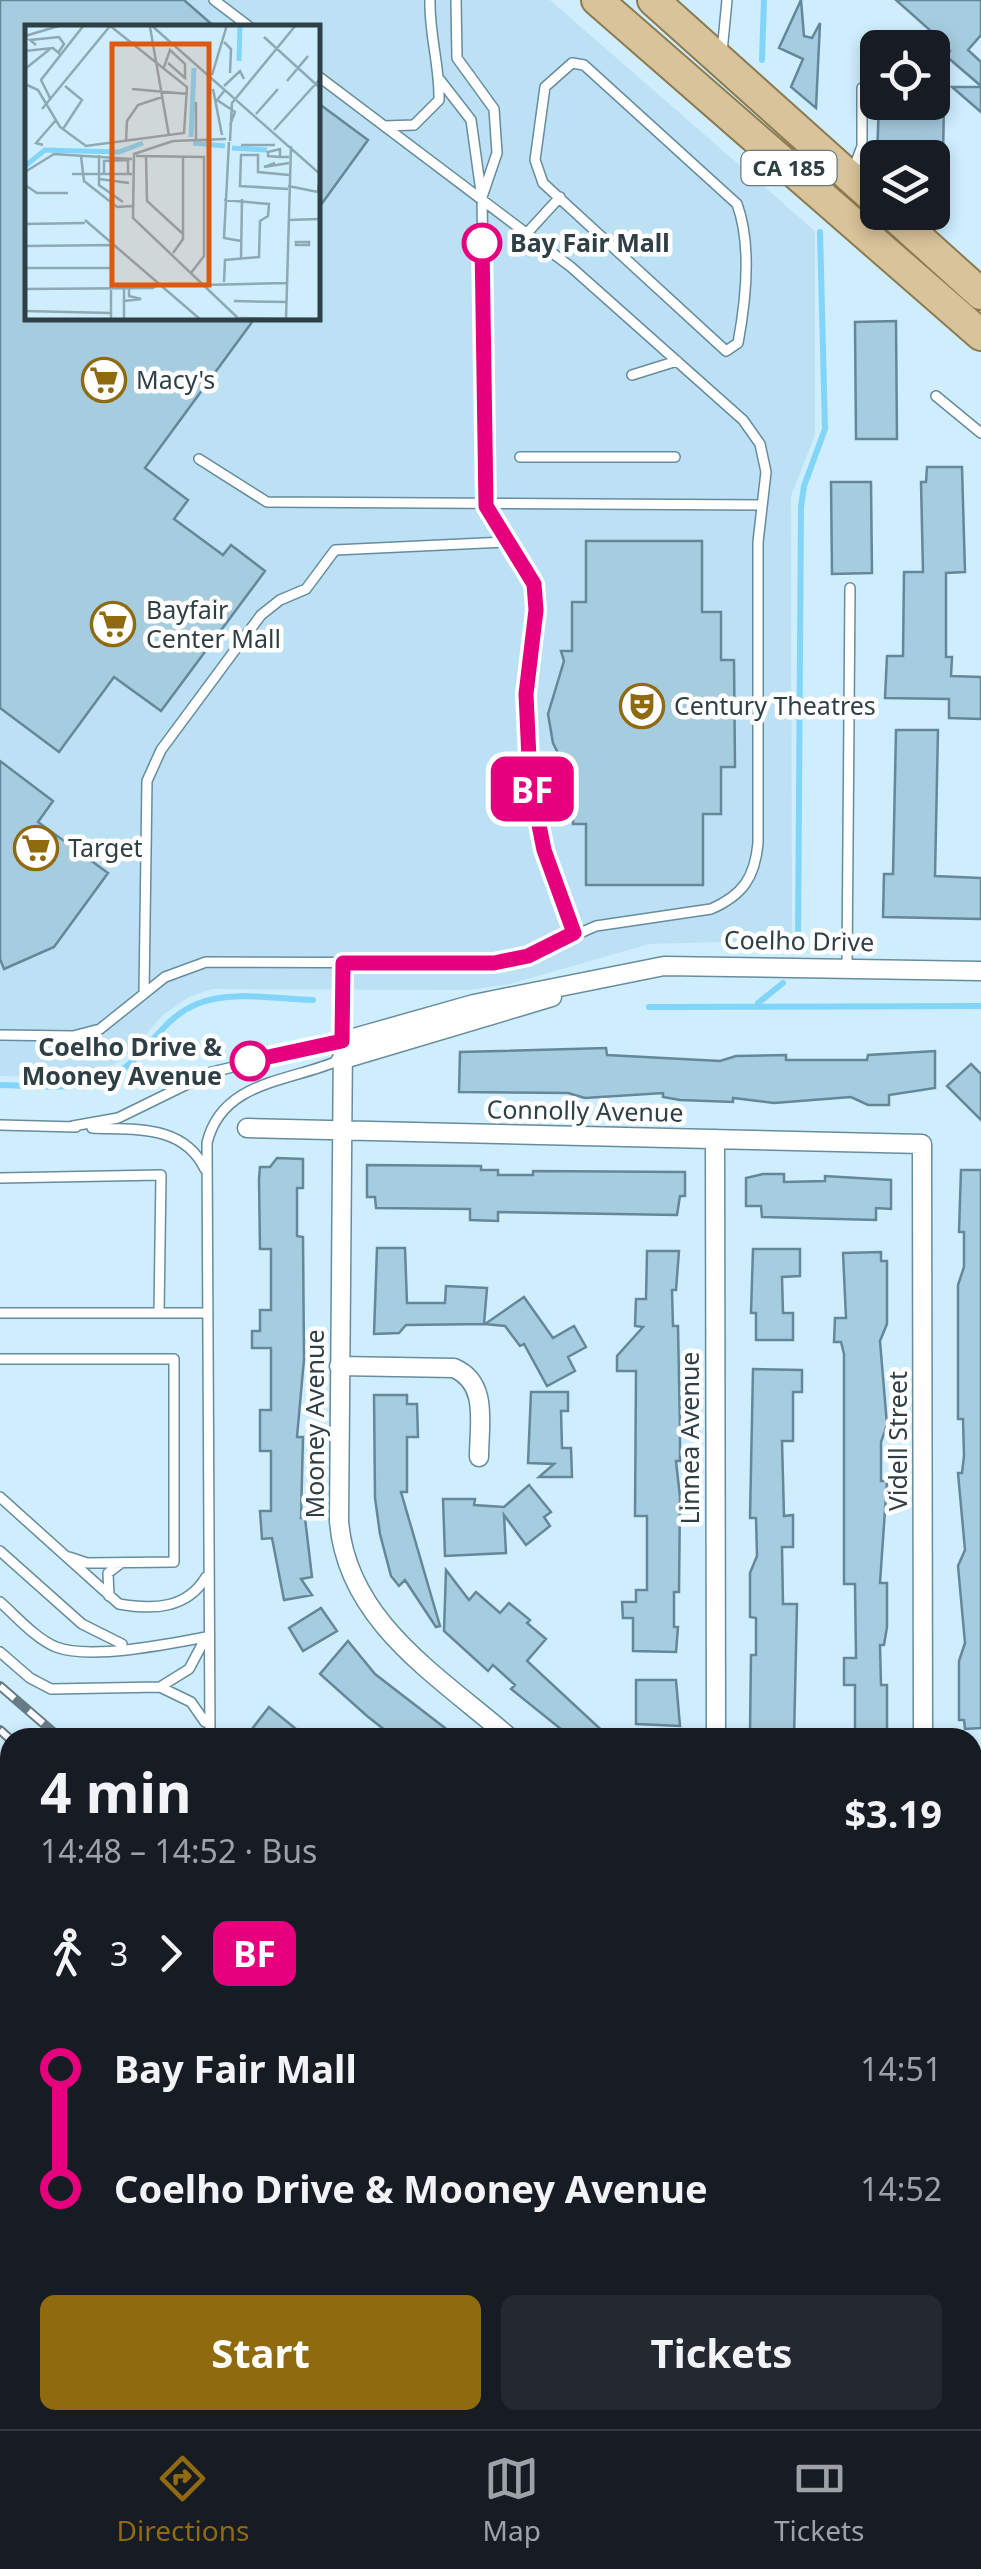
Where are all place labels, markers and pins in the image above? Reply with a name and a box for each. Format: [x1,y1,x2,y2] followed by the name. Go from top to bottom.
[463,224,501,262] marker: Bay Fair Mall
[510,225,670,259] place label: Bay Fair Mall
[81,357,127,403] supermarket icon: Macy's
[136,362,215,396] place label: Macy's
[146,592,281,655] place label: Bayfair Center Mall
[90,601,136,647] supermarket icon: Bayfair Center Mall
[619,683,665,729] theatre icon: Century Theatres
[674,688,876,722] place label: Century Theatres
[13,825,59,871] supermarket icon: Target
[68,830,143,864] place label: Target
[22,1029,222,1092] place label: Coelho Drive & Mooney Avenue
[231,1042,269,1080] marker: Coelho Drive & Mooney Avenue

